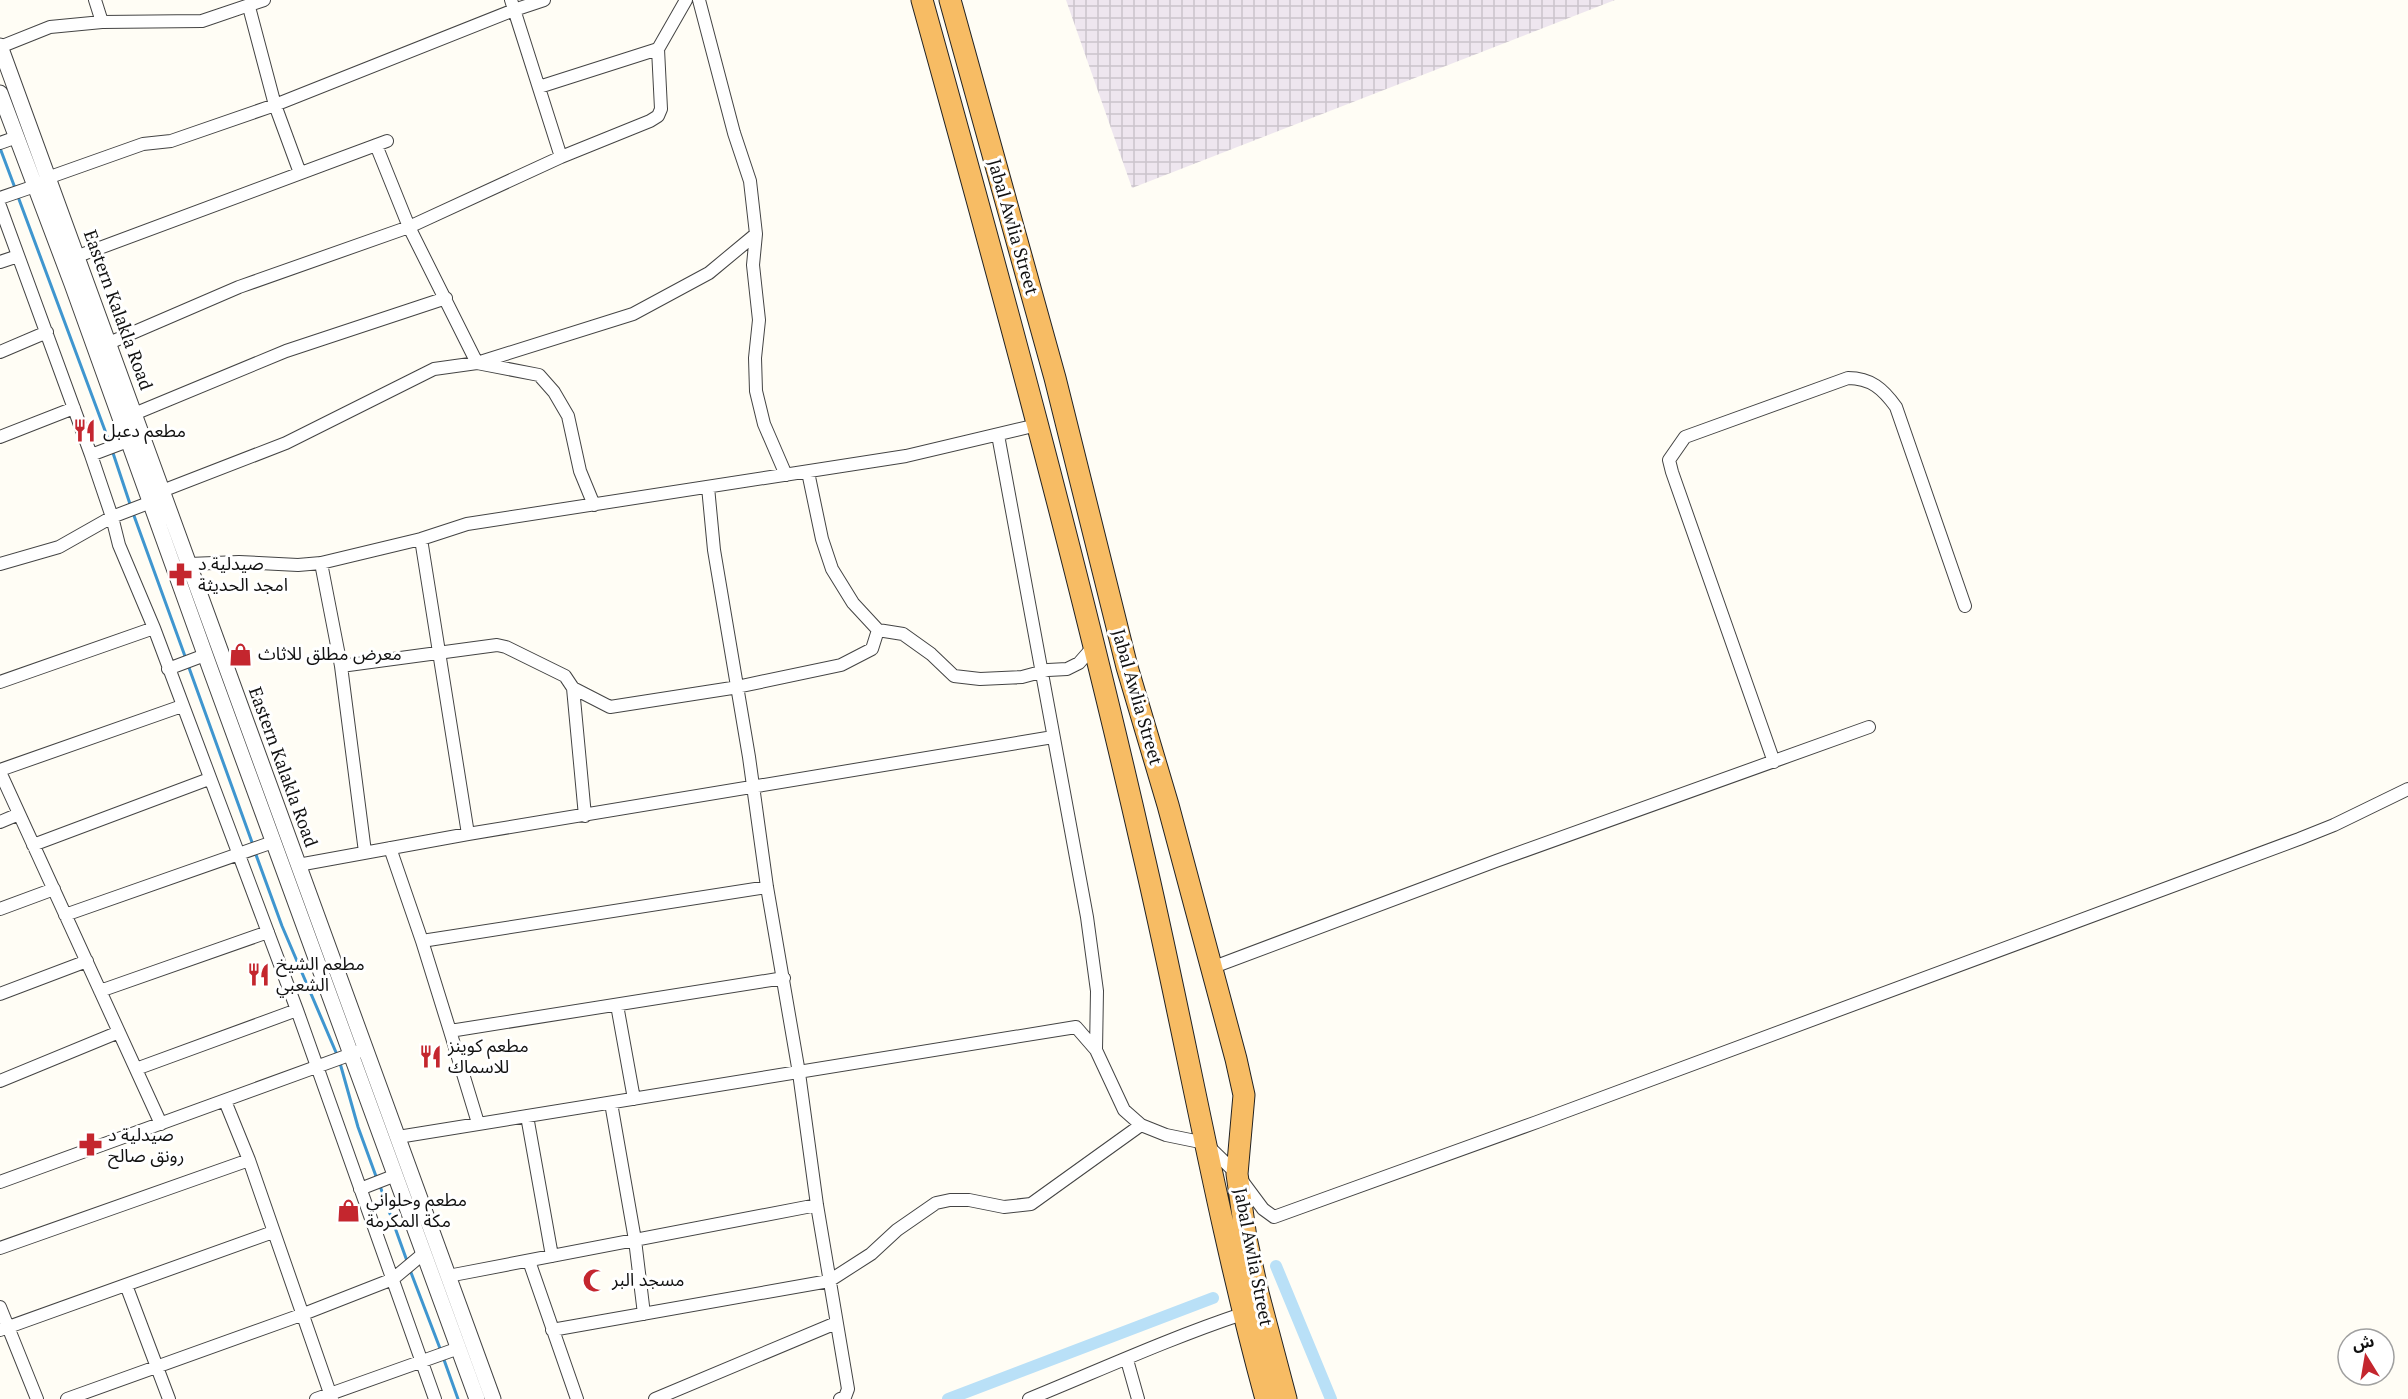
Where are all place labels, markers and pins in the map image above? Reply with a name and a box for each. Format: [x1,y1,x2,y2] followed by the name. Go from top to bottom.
[72,418,98,444] restaurant icon: مطعم دعبل
[103,418,186,444] place label: مطعم دعبل
[198,551,288,596] place label: صيدلية د امجد الحديثة
[167,561,193,587] pharmacy icon: صيدلية د امجد الحديثة
[227,641,253,667] shop icon: معرض مطلق للاثاث
[258,641,402,665] place label: معرض مطلق للاثاث
[276,951,365,998] place label: مطعم الشيخ الشعبي
[245,961,271,987] restaurant icon: مطعم الشيخ الشعبي
[447,1033,529,1078] place label: مطعم كوينز للاسماك
[417,1043,443,1069] restaurant icon: مطعم كوينز للاسماك
[108,1122,184,1169] place label: صيدلية د رونق صالح
[77,1132,103,1158] pharmacy icon: صيدلية د رونق صالح
[366,1187,467,1232] place label: مطعم وحلواني مكة المكرمة
[335,1197,361,1223] shop icon: مطعم وحلواني مكة المكرمة
[581,1267,607,1293] mosque icon: مسجد البر
[611,1267,684,1291] place label: مسجد البر

